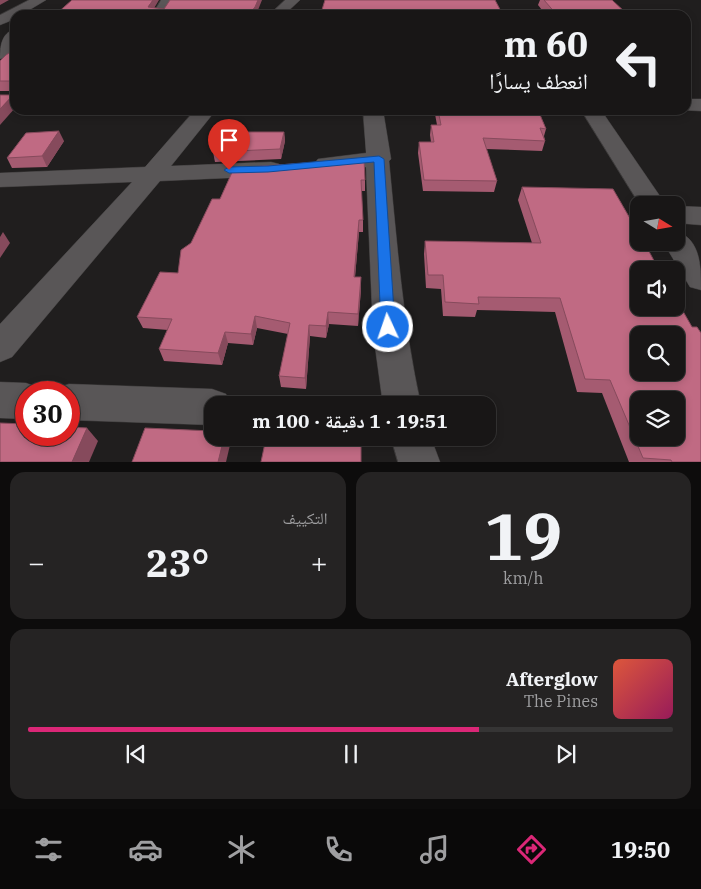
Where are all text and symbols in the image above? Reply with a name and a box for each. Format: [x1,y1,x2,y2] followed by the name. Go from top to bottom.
[504,21,588,67] text: 60 m
[606,30,671,95] icon: left
[489,66,588,95] text: انعطف يسارًا
[208,119,250,170] pin
[215,126,243,154] icon: arrive
[630,196,685,251] north arrow
[630,196,685,446] map controls
[630,261,685,316] button: sound
[361,300,413,352] position arrow
[630,326,685,381] button: search
[15,381,80,446] speed limit sign: 30
[630,391,685,446] button: layers
[252,409,448,433] text: 19:51 · 1 دقيقة · 100 m
[484,493,562,578] text: 19
[283,508,328,528] text: التكييف
[146,538,209,587] text: 23°
[28,544,45,581] text: −
[311,544,328,581] text: +
[503,568,543,588] text: km/h
[506,667,598,691] text: Afterglow
[524,691,598,711] text: The Pines
[122,740,150,768] icon: previous
[337,740,365,768] icon: pause
[552,740,580,768] icon: next
[31,832,66,867] icon: filters
[128,832,163,867] icon: car
[224,832,259,867] icon: climate
[321,832,356,867] icon: phone
[417,832,452,867] icon: music
[514,832,549,867] icon: directions
[611,835,670,864] text: 19:50

